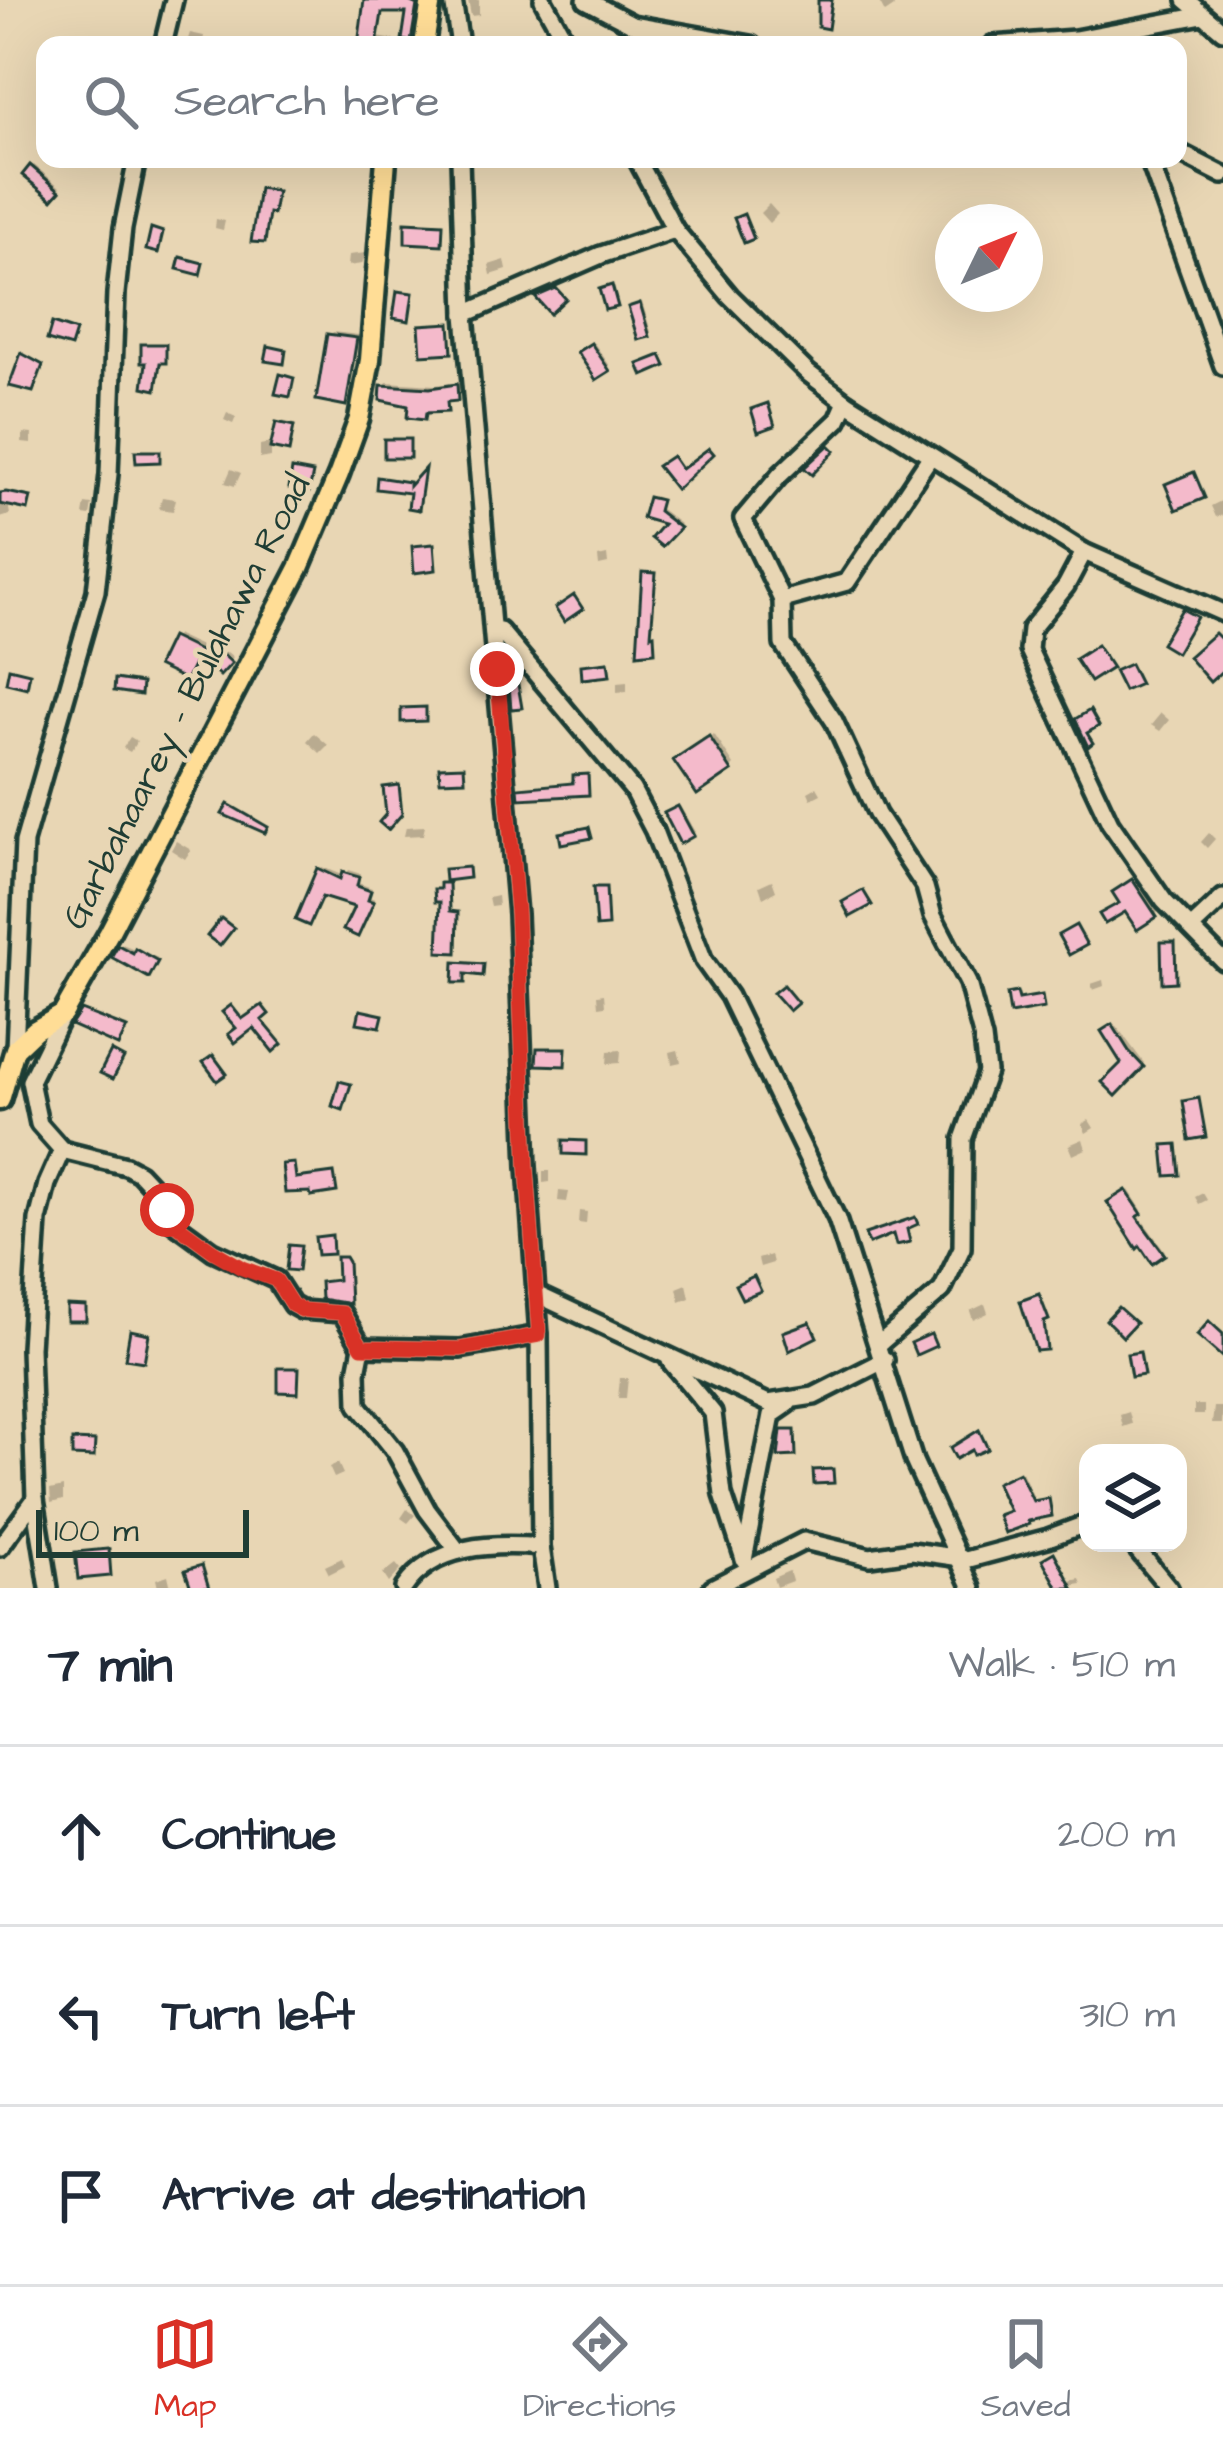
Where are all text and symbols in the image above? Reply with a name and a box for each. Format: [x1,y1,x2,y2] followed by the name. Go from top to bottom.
[36,36,1187,168] search box
[78,69,144,135] icon: search
[174,71,440,133] text: Search here
[935,204,1043,312] north arrow
[50,466,324,938] street label: Garbahaarey - Bulahawa Road
[470,642,524,696] route end
[140,1183,194,1237] route start
[1079,1444,1187,1552] map controls
[1079,1444,1187,1552] button: layers
[36,1504,249,1557] scale bar
[54,1508,139,1554] text: 100 m
[48,1631,173,1702] text: 7 min
[949,1639,1175,1693] text: Walk · 510 m
[48,1803,114,1869] icon: ahead
[162,1805,336,1867] text: Continue
[1058,1809,1175,1863] text: 200 m
[48,1983,114,2049] icon: left
[162,1985,355,2047] text: Turn left
[1080,1989,1175,2043] text: 310 m
[48,2163,114,2229] icon: arrive
[162,2165,585,2227] text: Arrive at destination
[152,2311,218,2429] tab: Map
[523,2311,676,2429] tab: Directions
[981,2311,1071,2429] tab: Saved

